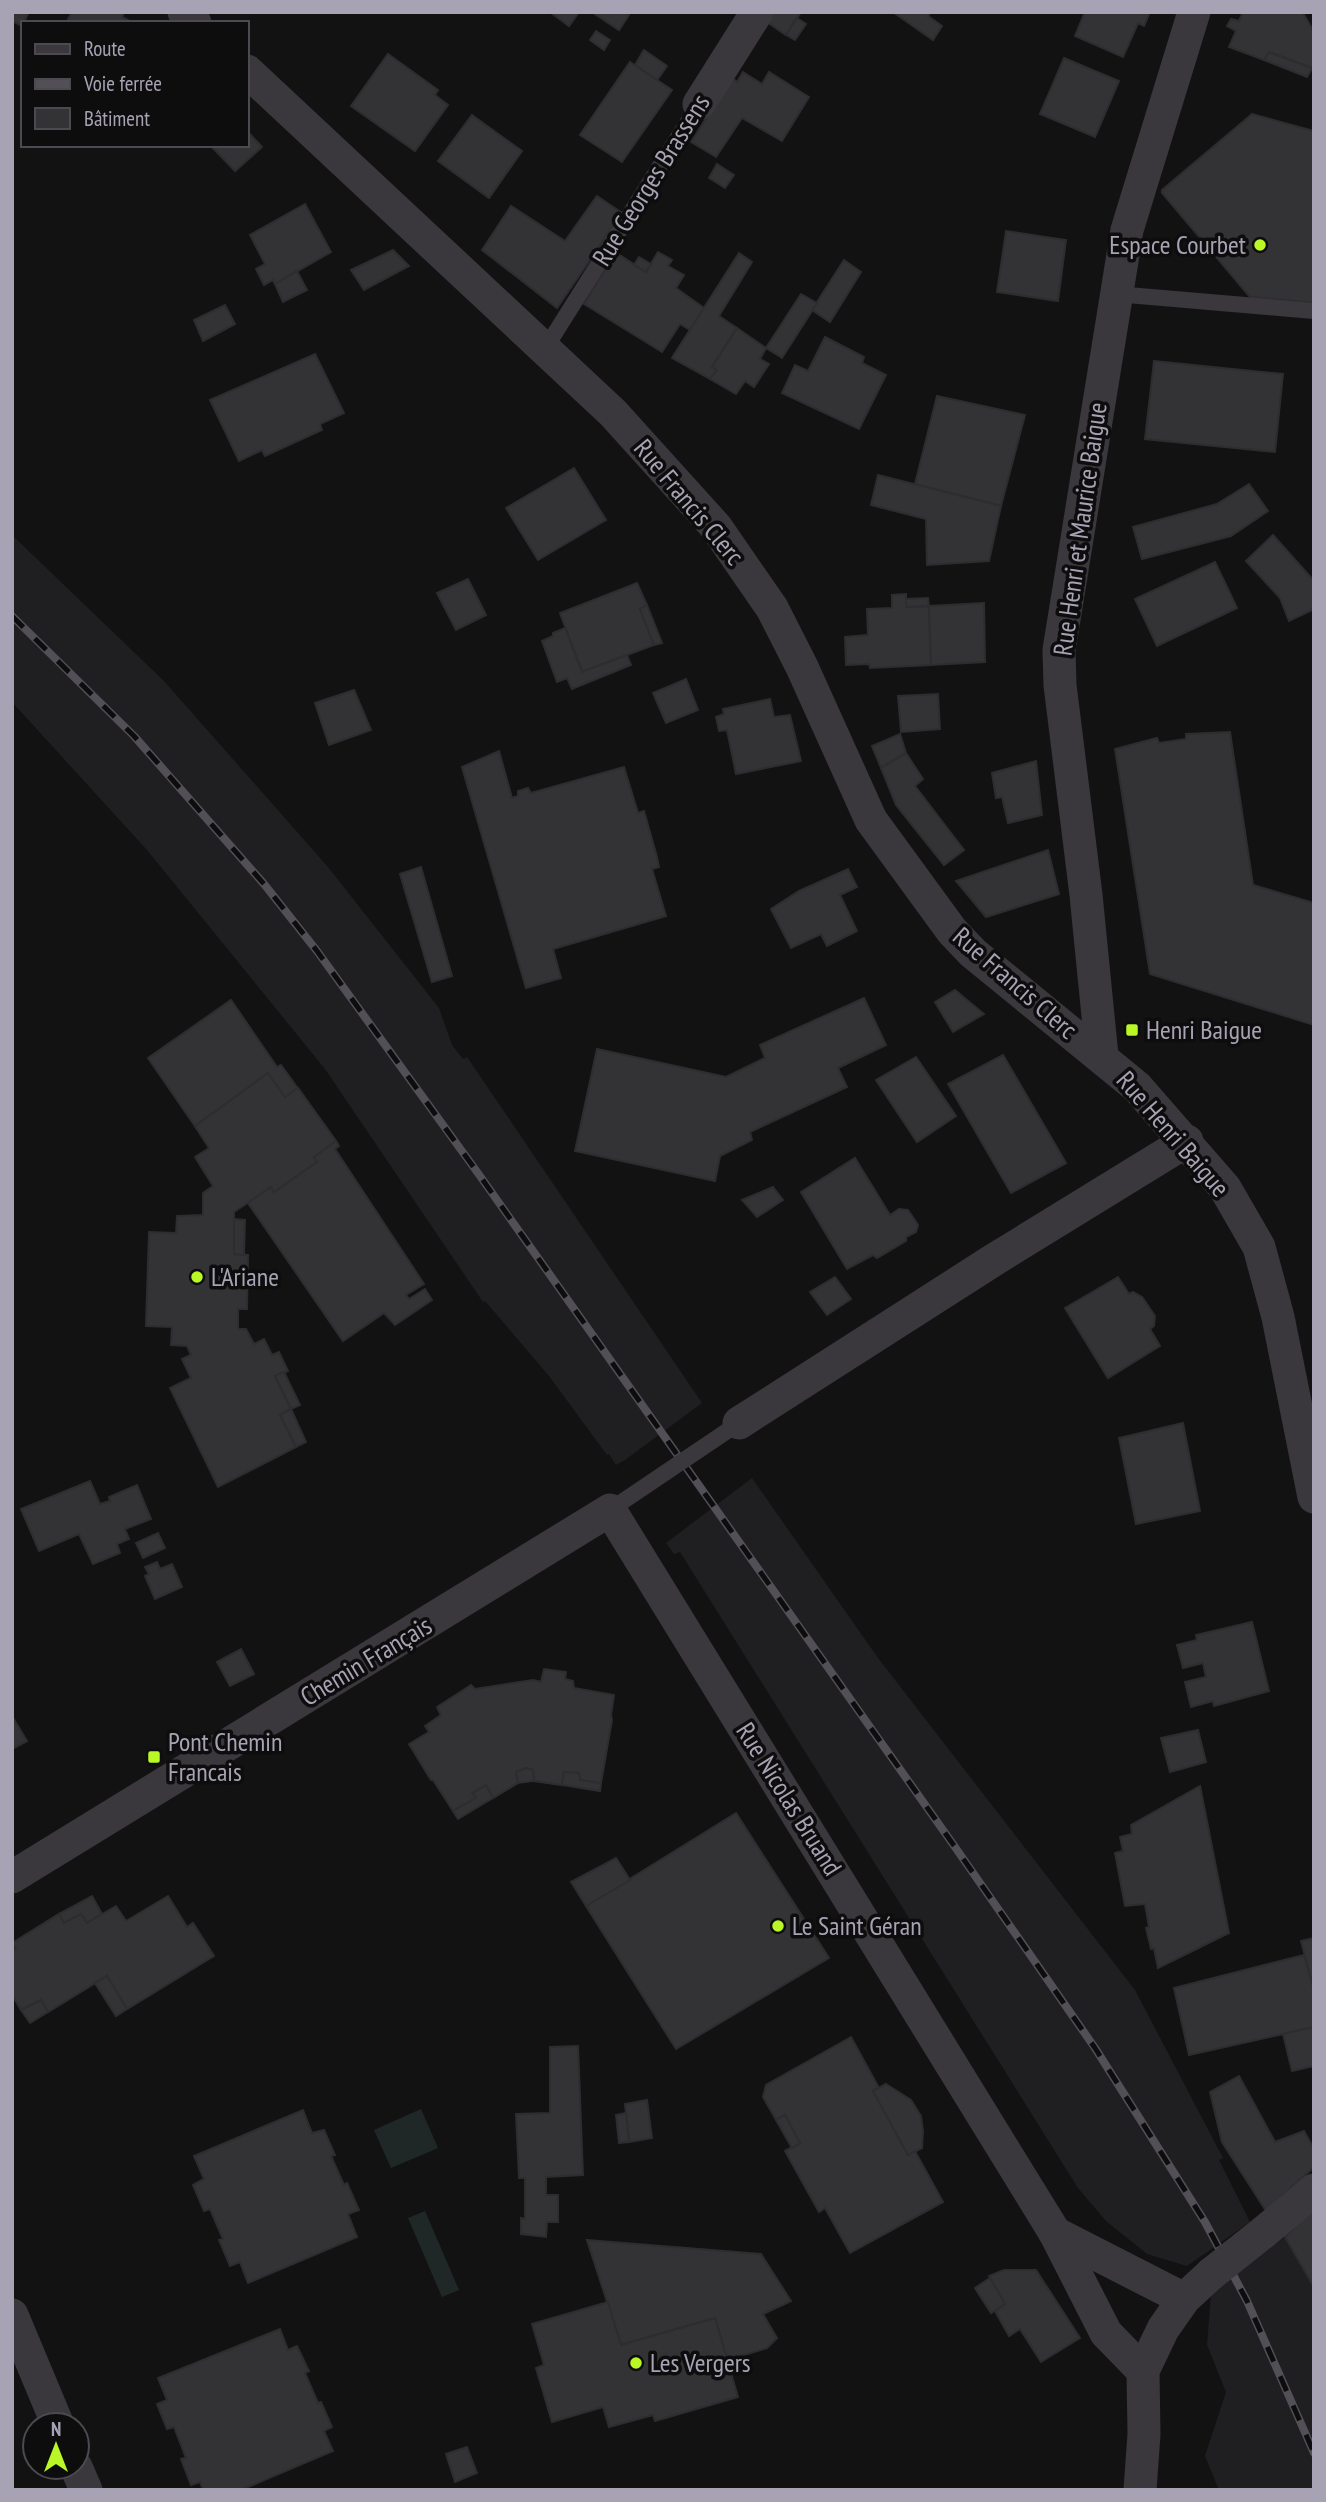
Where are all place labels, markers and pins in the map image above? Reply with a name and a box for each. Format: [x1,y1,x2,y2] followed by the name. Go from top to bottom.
[1109,228,1246,261] place label: Espace Courbet
[1252,237,1268,253] marker: Espace Courbet
[1146,1013,1262,1046] place label: Henri Baigue
[1124,1022,1140,1038] marker: Henri Baigue
[211,1260,279,1293] place label: L'Ariane
[189,1269,205,1285] marker: L'Ariane
[168,1725,282,1788] place label: Pont Chemin Francais
[146,1749,162,1765] marker: Pont Chemin Francais
[792,1909,922,1942] place label: Le Saint Géran
[770,1918,786,1934] marker: Le Saint Géran
[650,2346,751,2379] place label: Les Vergers
[628,2355,644,2371] marker: Les Vergers

